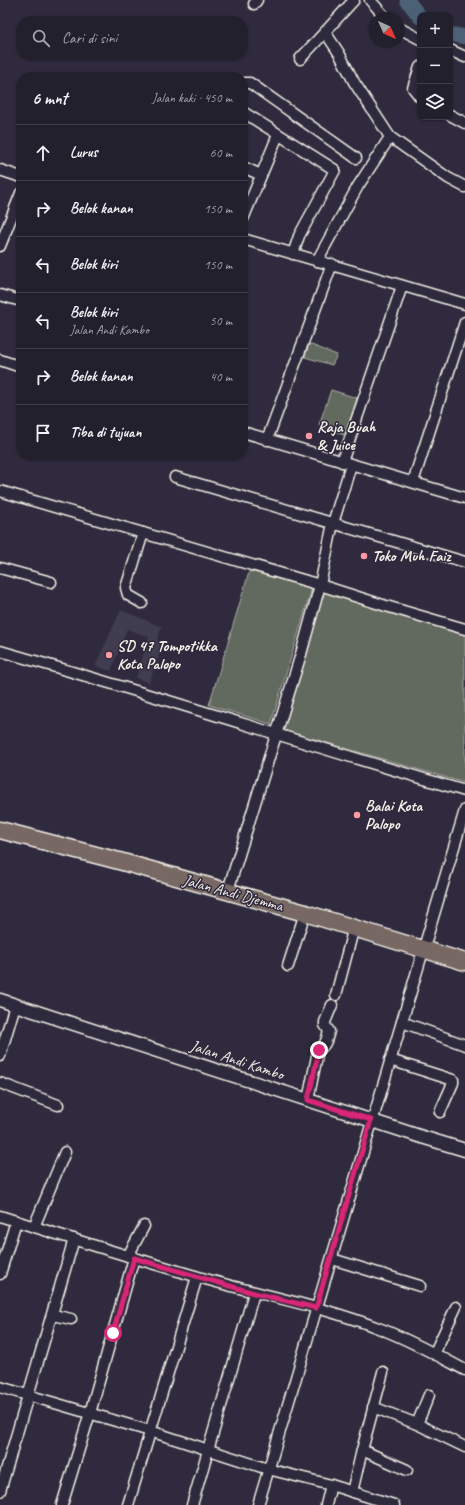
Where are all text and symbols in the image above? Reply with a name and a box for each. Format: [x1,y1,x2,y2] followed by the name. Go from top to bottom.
[369,12,405,48] north arrow
[417,12,453,120] map controls
[417,12,453,48] button: +
[16,16,248,60] search box
[30,27,52,49] icon: search
[62,29,117,48] text: Cari di sini
[417,48,453,84] button: −
[417,84,453,120] button: layers
[32,88,67,109] text: 6 mnt
[152,90,232,106] text: Jalan kaki · 450 m
[32,142,54,164] icon: ahead
[70,143,98,162] text: Lurus
[210,145,232,161] text: 60 m
[32,198,54,220] icon: right
[70,199,133,218] text: Belok kanan
[204,201,232,217] text: 150 m
[32,254,54,276] icon: left
[70,255,117,274] text: Belok kiri
[204,257,232,273] text: 150 m
[70,303,117,322] text: Belok kiri
[32,310,54,332] icon: left
[210,313,232,329] text: 50 m
[70,322,149,338] text: Jalan Andi Kambo
[32,366,54,388] icon: right
[70,367,133,386] text: Belok kanan
[210,369,232,385] text: 40 m
[317,417,376,455] place label: Raja Buah & Juice
[32,422,54,444] icon: arrive
[70,423,141,442] text: Tiba di tujuan
[304,431,314,441] marker: Raja Buah & Juice
[372,546,452,566] place label: Toko Muh Faiz
[359,551,369,561] marker: Toko Muh Faiz
[117,636,219,674] place label: SD 47 Tompotikka Kota Palopo
[104,650,114,660] marker: SD 47 Tompotikka Kota Palopo
[365,796,424,834] place label: Balai Kota Palopo
[352,810,362,820] marker: Balai Kota Palopo
[180,870,287,916] street label: Jalan Andi Djemma
[187,1035,288,1085] street label: Jalan Andi Kambo
[310,1041,328,1059] route end
[104,1324,122,1342] route start

